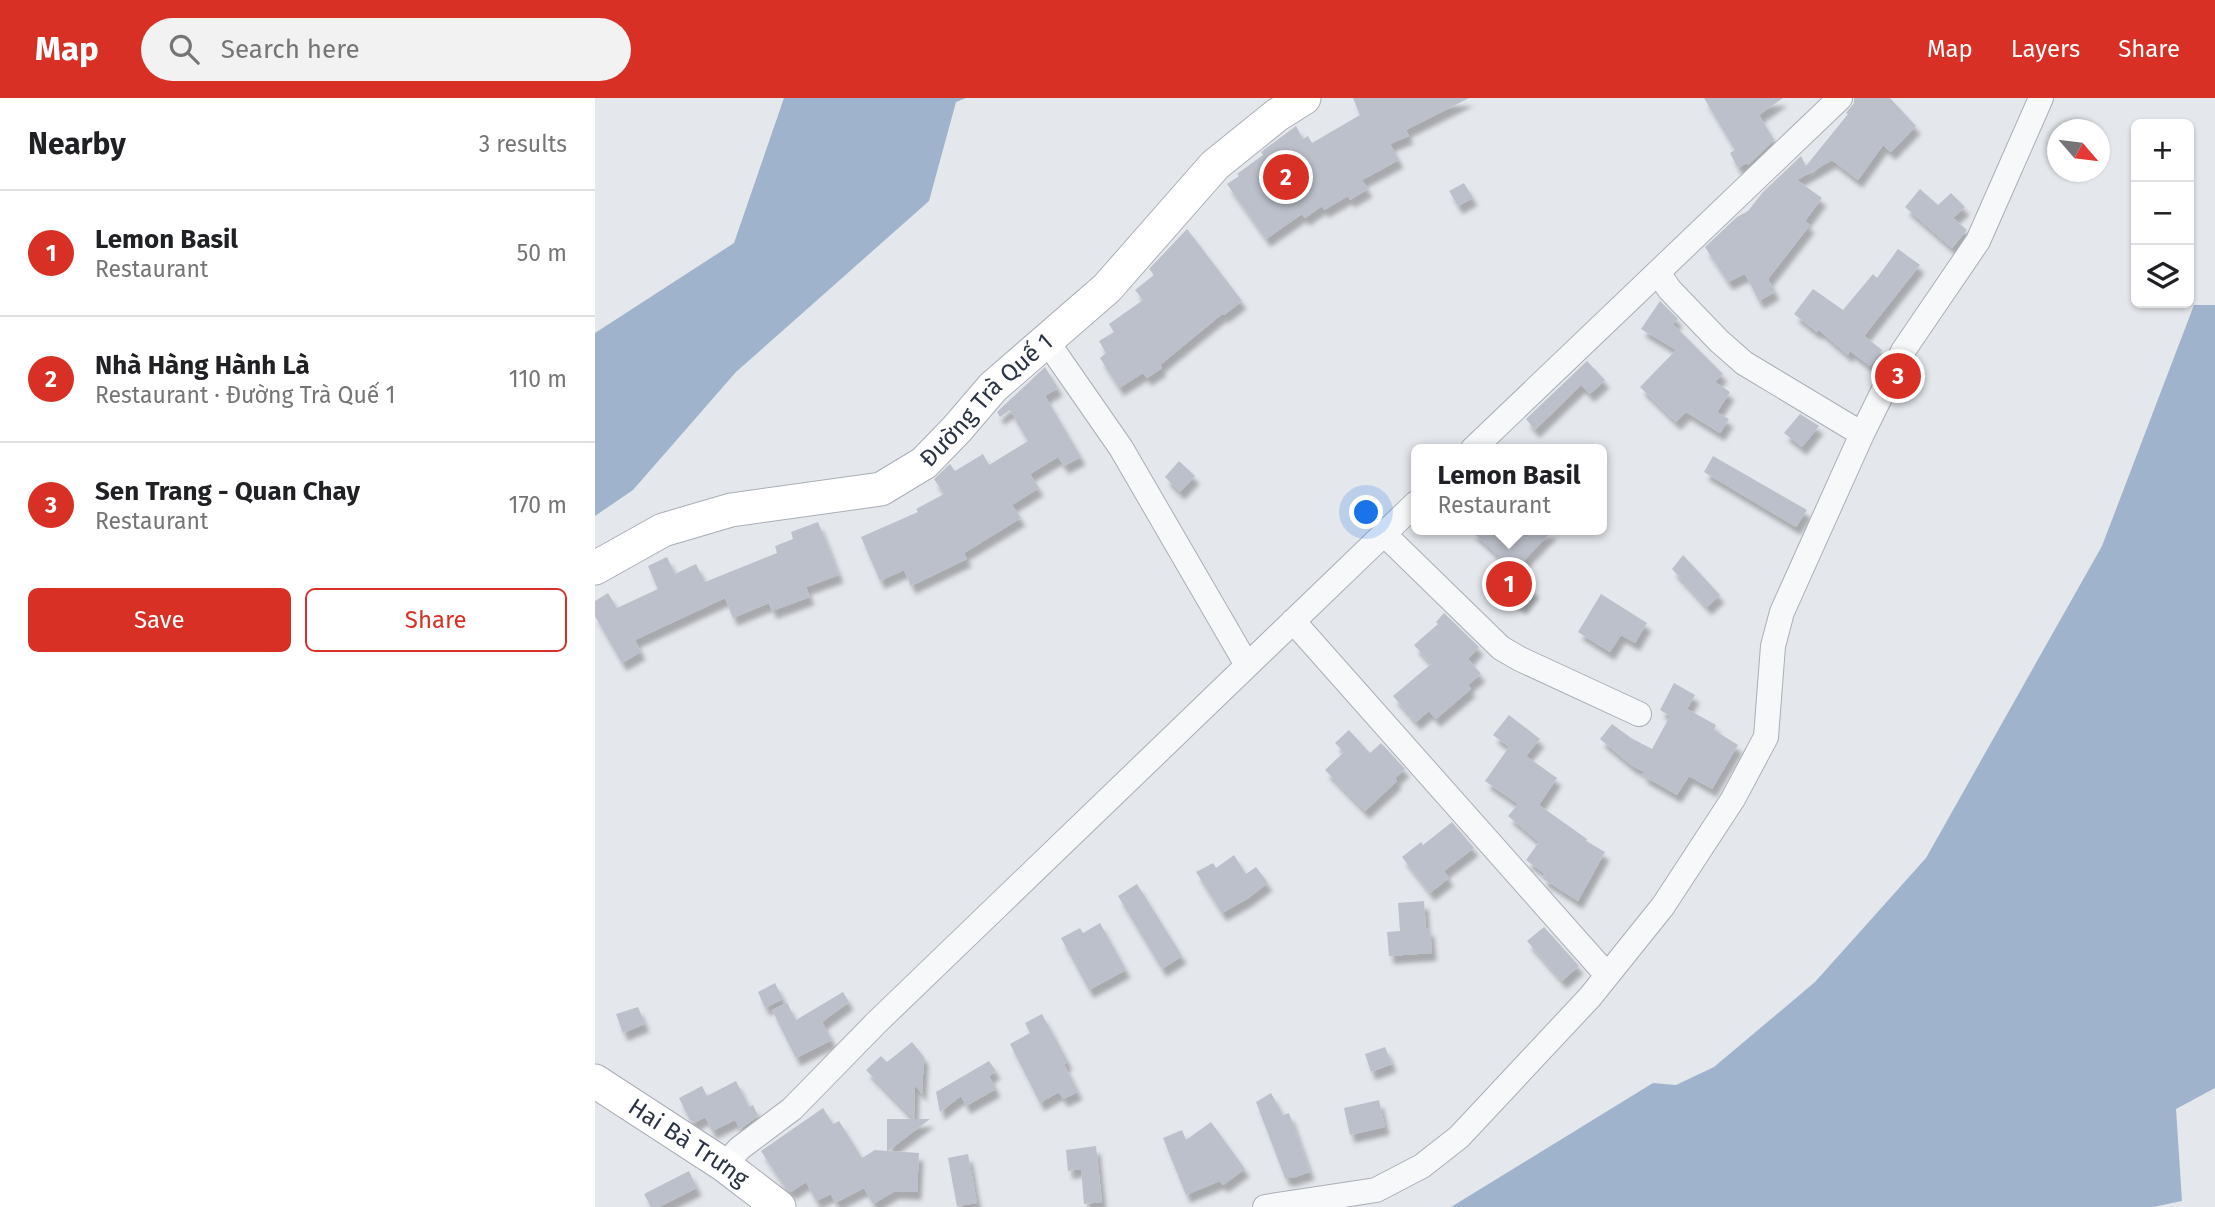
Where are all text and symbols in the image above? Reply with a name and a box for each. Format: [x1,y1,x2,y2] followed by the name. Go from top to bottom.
[141,18,631,81] search box
[35,29,99,69] text: Map
[165,30,203,68] icon: search
[221,34,360,65] text: Search here
[1927,35,1973,63] text: Map
[2011,35,2080,63] text: Layers
[2118,35,2180,63] text: Share
[2047,119,2110,182] north arrow
[2131,119,2194,308] map controls
[2131,119,2194,182] button: +
[28,126,126,162] text: Nearby
[479,130,567,158] text: 3 results
[1263,151,1309,203] pin: 2
[2131,182,2194,245] button: −
[95,224,238,255] text: Lemon Basil
[46,239,56,267] text: 1
[517,239,567,267] text: 50 m
[2131,245,2194,308] button: layers
[95,255,208,283] text: Restaurant
[914,328,1058,473] street label: Đường Trà Quế 1
[95,350,310,381] text: Nhà Hàng Hành Là
[1875,350,1921,402] pin: 3
[45,365,57,393] text: 2
[509,365,567,393] text: 110 m
[95,381,395,409] text: Restaurant · Đường Trà Quế 1
[1411,444,1607,535] popup
[1437,460,1581,491] text: Lemon Basil
[95,476,360,507] text: Sen Trang - Quan Chay
[45,491,57,519] text: 3
[508,491,567,519] text: 170 m
[1437,491,1551,519] text: Restaurant
[1349,495,1383,529] your location
[95,507,208,535] text: Restaurant
[1486,558,1532,610] pin: 1
[28,588,291,652] button: Save
[305,588,567,652] button: Share
[623,1093,755,1193] street label: Hai Bà Trưng

